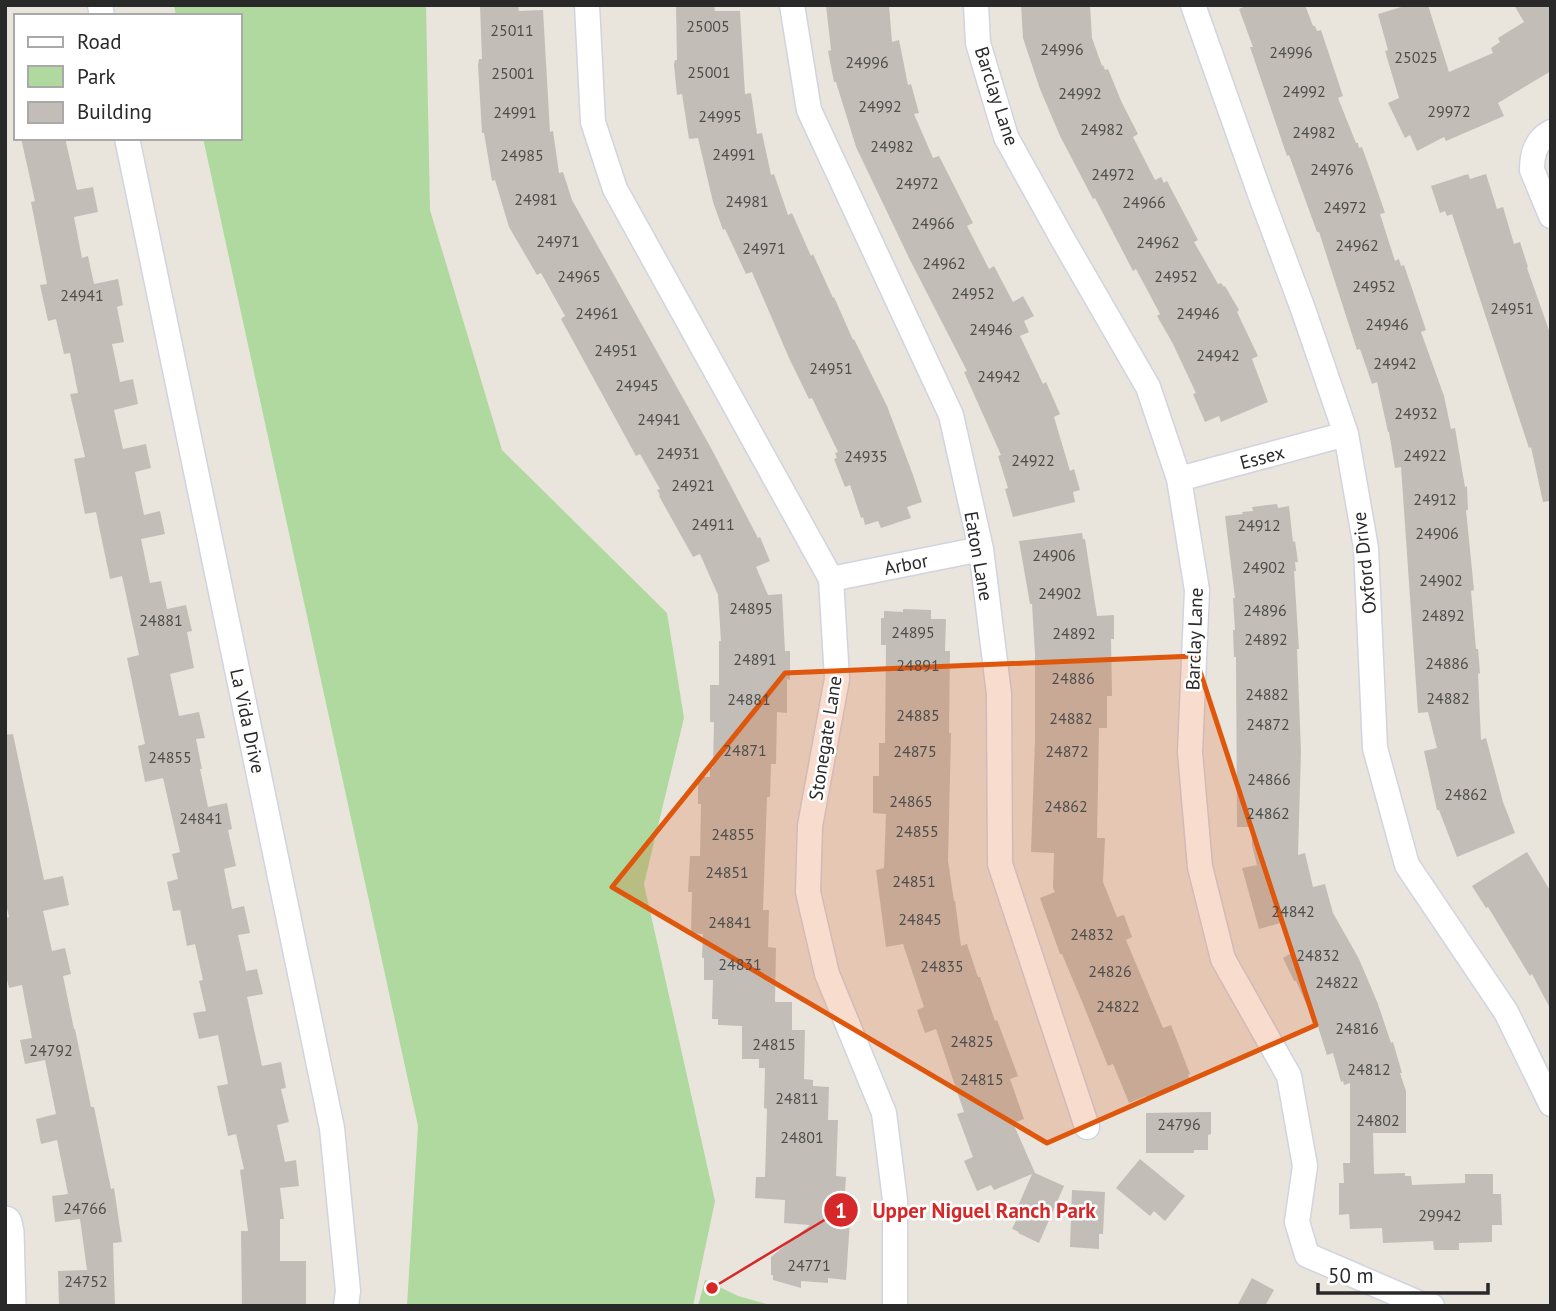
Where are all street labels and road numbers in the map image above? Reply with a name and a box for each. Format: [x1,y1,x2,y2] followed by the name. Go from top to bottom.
[970,43,1024,149] street label: Barclay Lane
[1237,440,1287,474] street label: Essex
[959,509,999,603] street label: Eaton Lane
[1347,511,1381,615] street label: Oxford Drive
[882,548,931,580] street label: Arbor
[1180,587,1208,691] street label: Barclay Lane
[225,666,271,776] street label: La Vida Drive
[803,674,847,802] street label: Stonegate Lane

